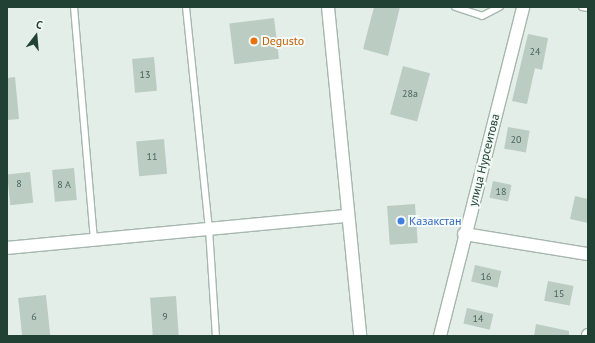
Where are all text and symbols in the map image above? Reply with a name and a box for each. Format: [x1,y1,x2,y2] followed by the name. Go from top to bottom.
[16,16,56,56] north arrow
[34,17,44,32] text: С
[262,34,304,48] place label: Degusto
[249,36,259,46] marker: Degusto
[530,46,540,58] house number: 24
[140,69,150,81] house number: 13
[402,88,418,100] house number: 28а
[466,112,502,208] street label: улица Нурсеитова
[511,134,521,146] house number: 20
[147,151,157,163] house number: 11
[16,178,22,190] house number: 8
[57,179,71,191] house number: 8 А
[496,186,506,198] house number: 18
[409,214,462,228] place label: Казакстан
[396,216,406,226] marker: Казакстан
[481,271,491,283] house number: 16
[554,288,564,300] house number: 15
[31,311,37,323] house number: 6
[162,311,168,323] house number: 9
[473,313,483,325] house number: 14

